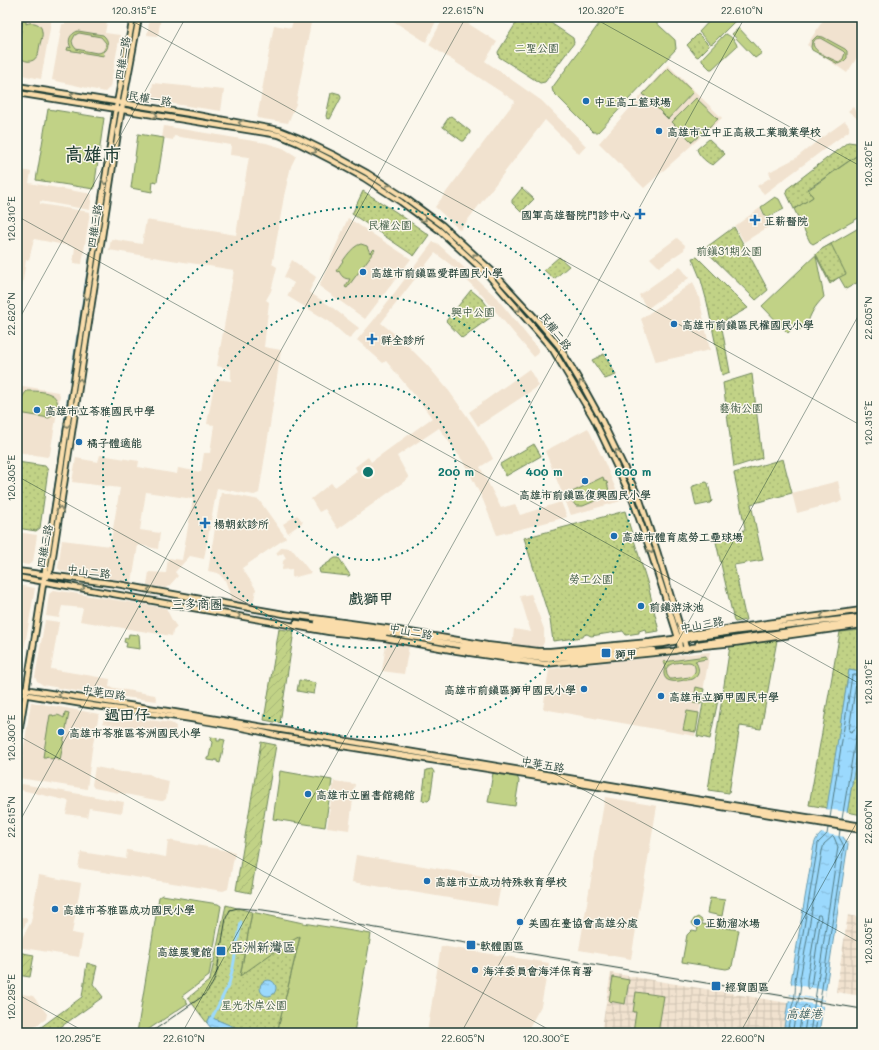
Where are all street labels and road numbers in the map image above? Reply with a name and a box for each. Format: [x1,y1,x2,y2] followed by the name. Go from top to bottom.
[111,35,133,81] street label: 四維二路
[127,87,173,109] street label: 民權一路
[83,203,105,249] street label: 四維三路
[537,309,575,353] street label: 民權二路
[32,523,56,569] street label: 四維三路
[66,561,112,581] street label: 中山二路
[679,613,725,635] street label: 中山三路
[388,620,434,642] street label: 中山二路
[81,681,127,703] street label: 中華四路
[520,753,566,775] street label: 中華五路

